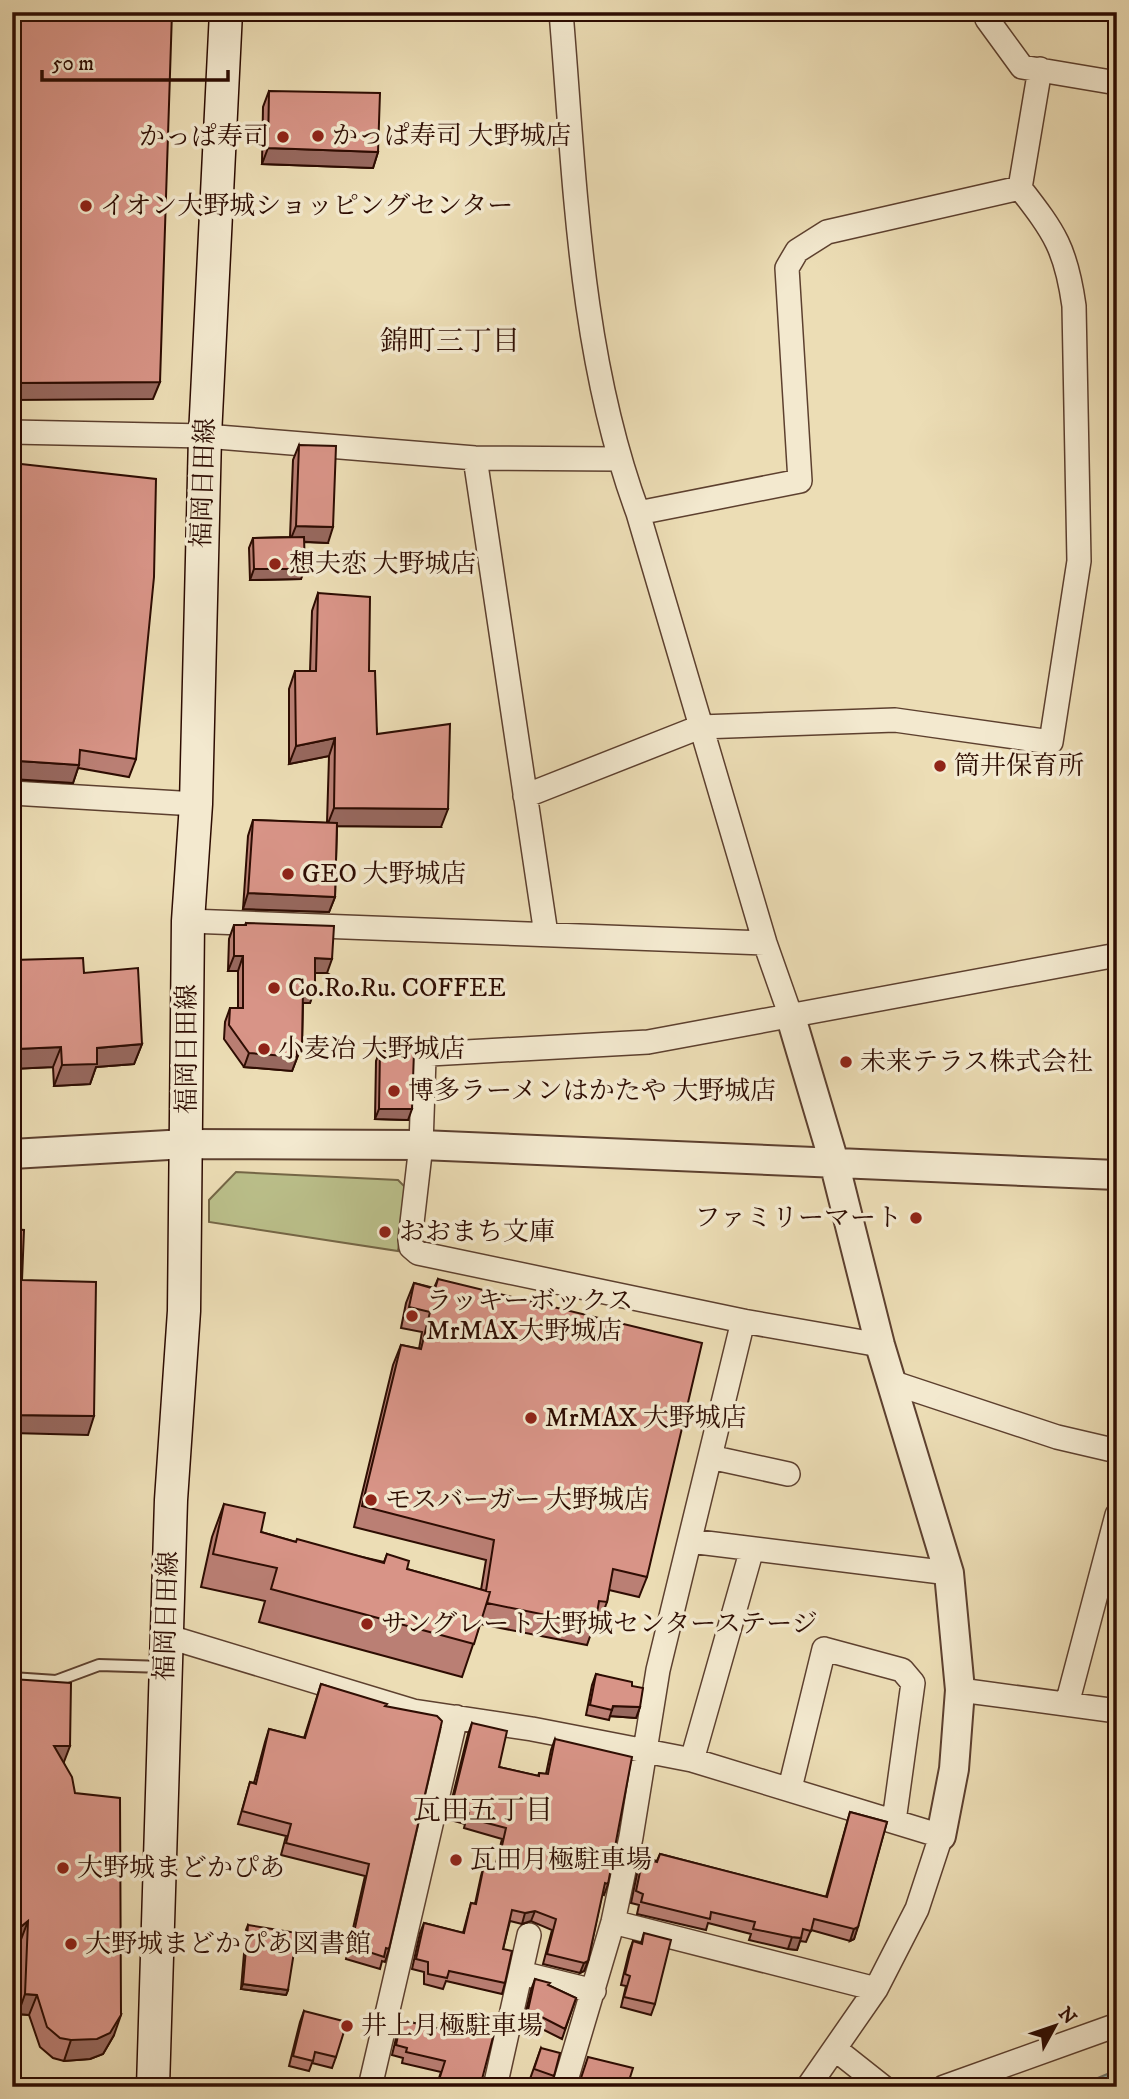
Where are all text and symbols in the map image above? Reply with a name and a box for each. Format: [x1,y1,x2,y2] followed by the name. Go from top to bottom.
[42,38,228,82] scale bar
[52,51,94,77] text: 50 m
[332,120,572,153] place label: かっぱ寿司 大野城店
[139,121,269,154] place label: かっぱ寿司
[310,128,326,144] marker: かっぱ寿司 大野城店
[275,129,291,145] marker: かっぱ寿司
[100,190,513,223] place label: イオン大野城ショッピングセンター
[78,198,94,214] marker: イオン大野城ショッピングセンター
[380,324,520,359] district label: 錦町三丁目
[185,417,223,549] street label: 福岡日田線
[289,548,477,581] place label: 想夫恋 大野城店
[267,556,283,572] marker: 想夫恋 大野城店
[954,750,1084,783] place label: 筒井保育所
[932,758,948,774] marker: 筒井保育所
[302,858,467,891] place label: GEO 大野城店
[280,866,296,882] marker: GEO 大野城店
[288,972,506,1005] place label: Co.Ro.Ru. COFFEE
[266,980,282,996] marker: Co.Ro.Ru. COFFEE
[171,984,204,1114] street label: 福岡日田線
[278,1033,466,1066] place label: 小麦冶 大野城店
[256,1041,272,1057] marker: 小麦冶 大野城店
[860,1046,1093,1079] place label: 未来テラス株式会社
[838,1054,854,1070] marker: 未来テラス株式会社
[408,1075,776,1108] place label: 博多ラーメンはかたや 大野城店
[386,1083,402,1099] marker: 博多ラーメンはかたや 大野城店
[695,1202,902,1235] place label: ファミリーマート
[908,1210,924,1226] marker: ファミリーマート
[399,1216,555,1249] place label: おおまち文庫
[377,1224,393,1240] marker: おおまち文庫
[426,1285,633,1348] place label: ラッキーボックス MrMAX大野城店
[404,1308,420,1324] marker: ラッキーボックス MrMAX大野城店
[545,1402,747,1435] place label: MrMAX 大野城店
[523,1410,539,1426] marker: MrMAX 大野城店
[385,1484,650,1517] place label: モスバーガー 大野城店
[363,1492,379,1508] marker: モスバーガー 大野城店
[148,1550,186,1682] street label: 福岡日田線
[381,1608,818,1641] place label: サングレート大野城センターステージ
[359,1616,375,1632] marker: サングレート大野城センターステージ
[413,1793,553,1828] district label: 瓦田五丁目
[470,1844,652,1877] place label: 瓦田月極駐車場
[77,1852,285,1885] place label: 大野城まどかぴあ
[448,1852,464,1868] marker: 瓦田月極駐車場
[55,1860,71,1876] marker: 大野城まどかぴあ
[85,1928,371,1961] place label: 大野城まどかぴあ図書館
[63,1936,79,1952] marker: 大野城まどかぴあ図書館
[1020,1990,1090,2060] north arrow
[1053,2003,1081,2030] text: N
[361,2010,543,2043] place label: 井上月極駐車場
[339,2018,355,2034] marker: 井上月極駐車場

